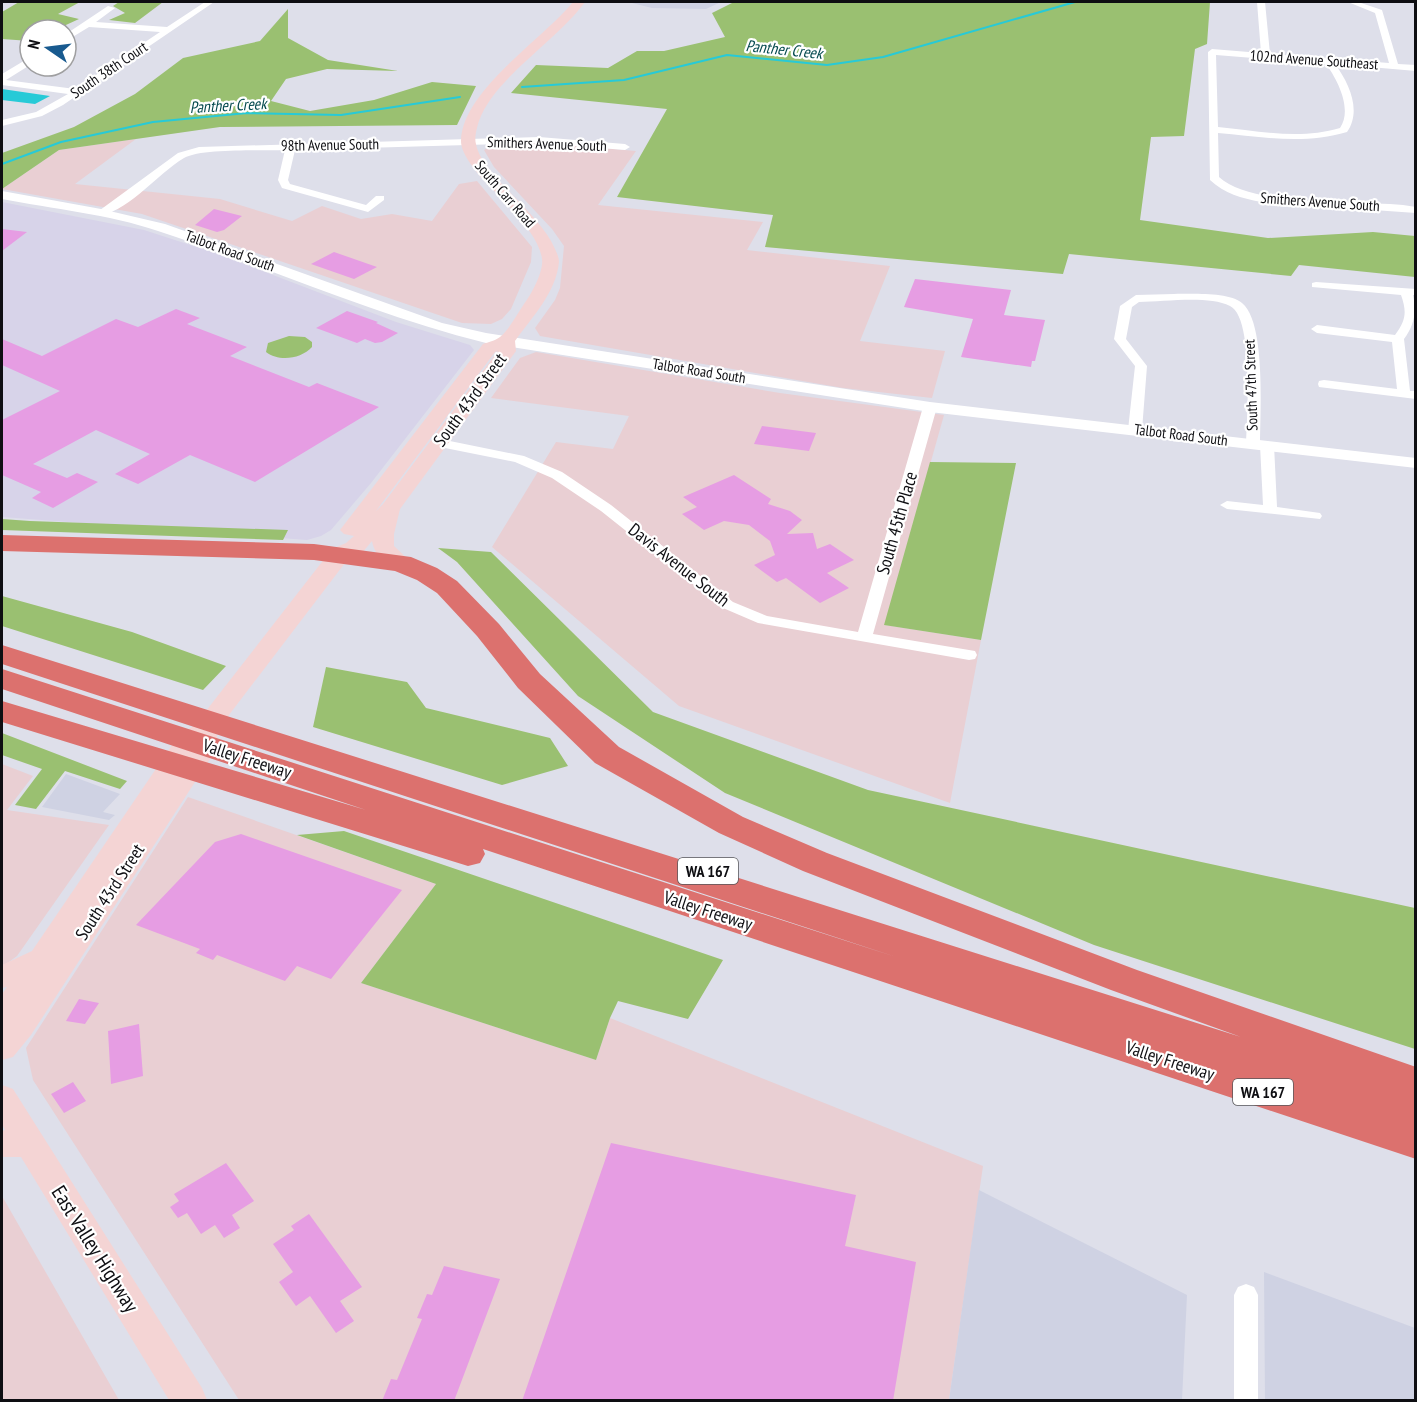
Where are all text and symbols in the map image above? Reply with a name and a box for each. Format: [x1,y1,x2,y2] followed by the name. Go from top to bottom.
[18,18,78,78] north arrow
[745,35,825,63] water label: Panther Creek
[67,37,151,102] street label: South 38th Court
[23,38,44,51] text: N
[1249,46,1379,73] street label: 102nd Avenue Southeast
[189,93,269,117] water label: Panther Creek
[487,132,607,155] street label: Smithers Avenue South
[281,134,379,155] street label: 98th Avenue South
[471,156,540,231] street label: South Carr Road
[1260,188,1380,215] street label: Smithers Avenue South
[183,226,278,276] street label: Talbot Road South
[1239,339,1262,431] street label: South 47th Street
[428,348,511,451] street label: South 43rd Street
[651,354,747,387] street label: Talbot Road South
[1133,419,1229,450] street label: Talbot Road South
[871,469,922,577] street label: South 45th Place
[624,518,735,611] street label: Davis Avenue South
[199,733,295,784] street label: Valley Freeway
[70,839,149,944] street label: South 43rd Street
[678,858,738,884] road number: WA 167
[660,885,756,936] street label: Valley Freeway
[1122,1035,1218,1086] street label: Valley Freeway
[1233,1079,1293,1105] road number: WA 167
[46,1180,145,1317] street label: East Valley Highway

